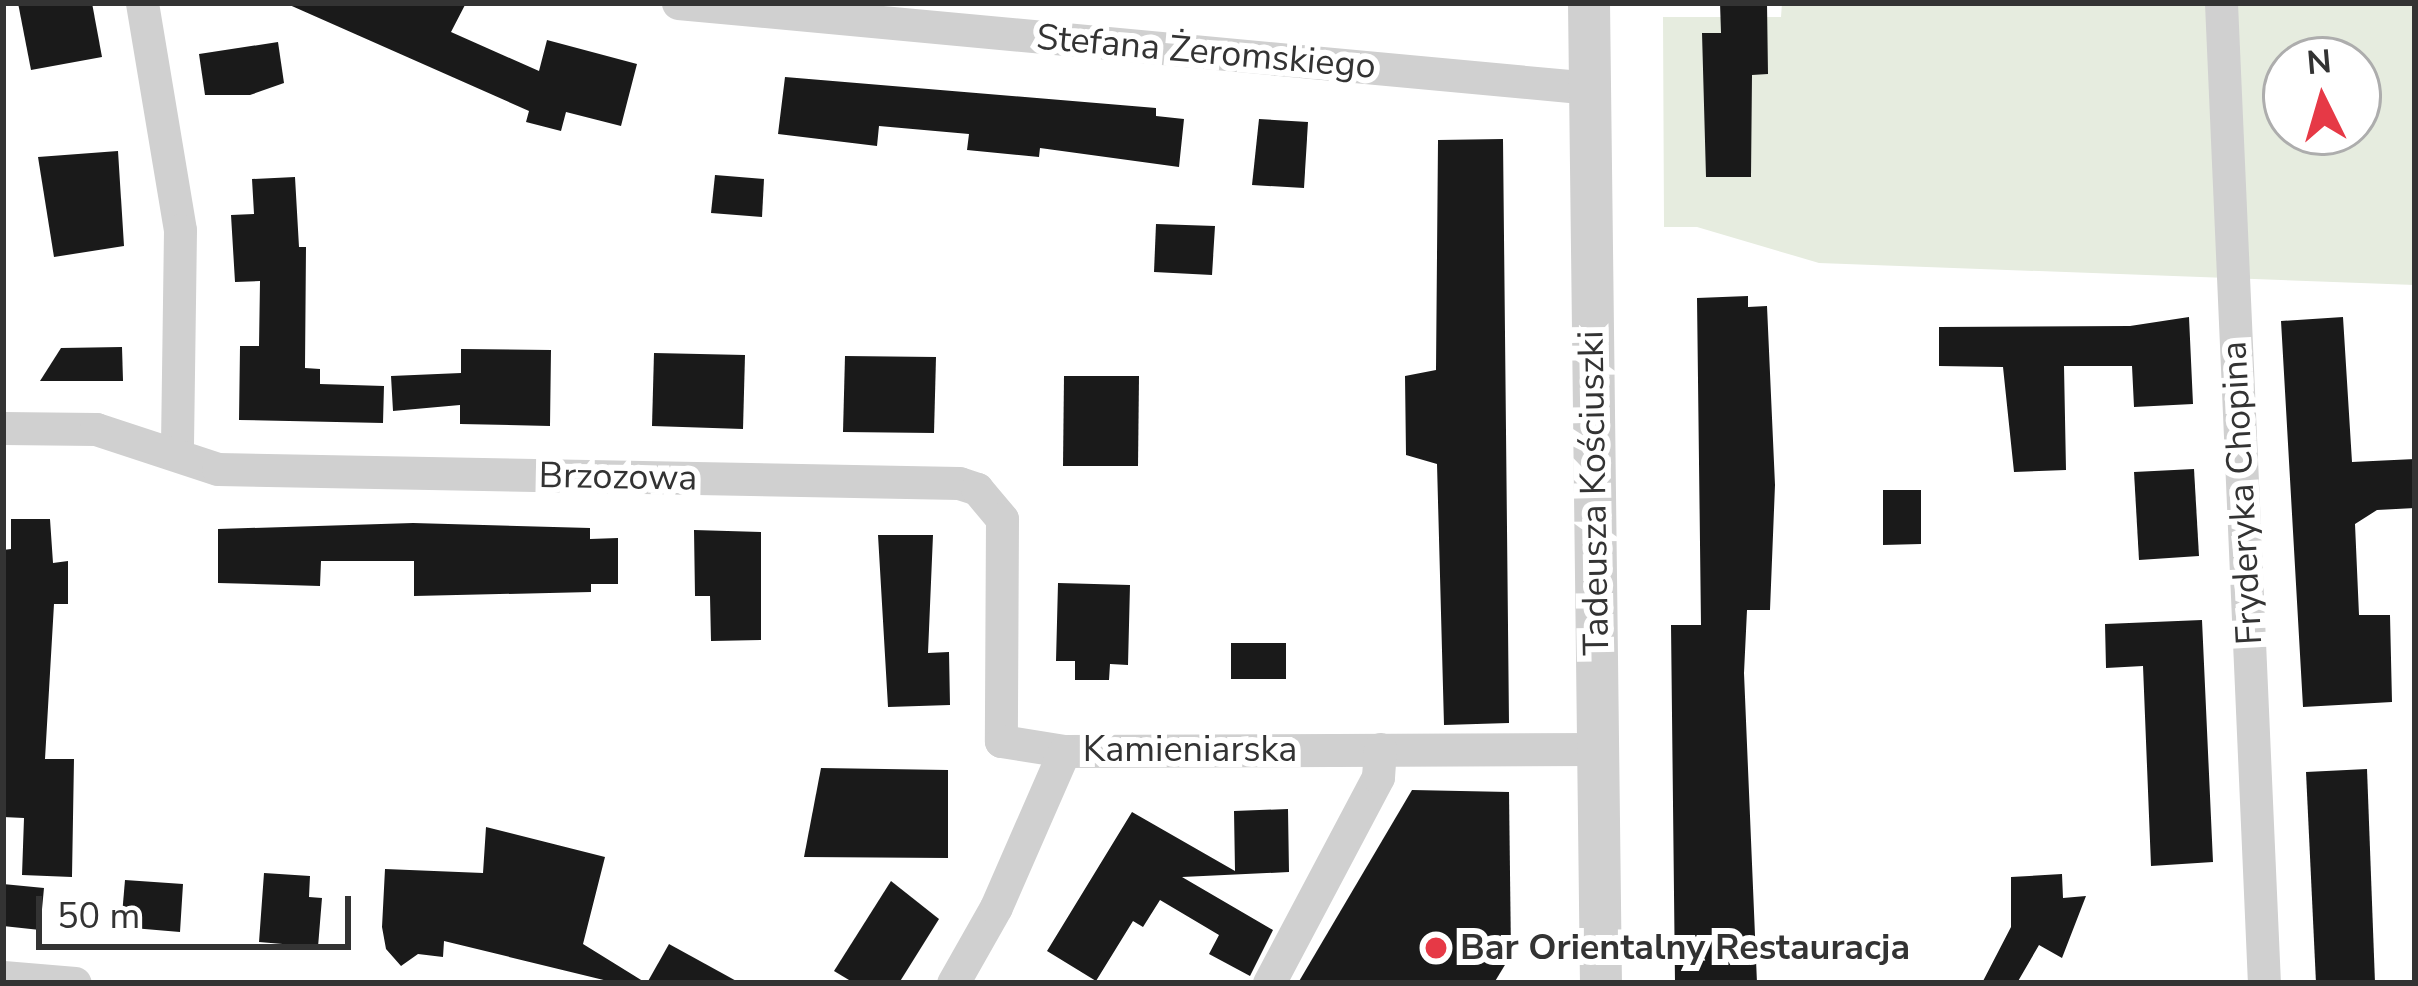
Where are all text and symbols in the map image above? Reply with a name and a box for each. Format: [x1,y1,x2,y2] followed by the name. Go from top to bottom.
[1034,16,1378,88] street label: Stefana Żeromskiego
[2262,36,2382,156] north arrow
[2305,39,2333,86] text: N
[1570,330,1618,656] street label: Tadeusza Kościuszki
[2212,340,2272,646] street label: Fryderyka Chopina
[538,454,698,500] street label: Brzozowa
[1083,728,1297,772] street label: Kamieniarska
[42,872,357,946] scale bar
[57,892,140,941] text: 50 m
[1460,926,1910,970] place label: Bar Orientalny Restauracja
[1423,935,1449,961] marker: Bar Orientalny Restauracja

